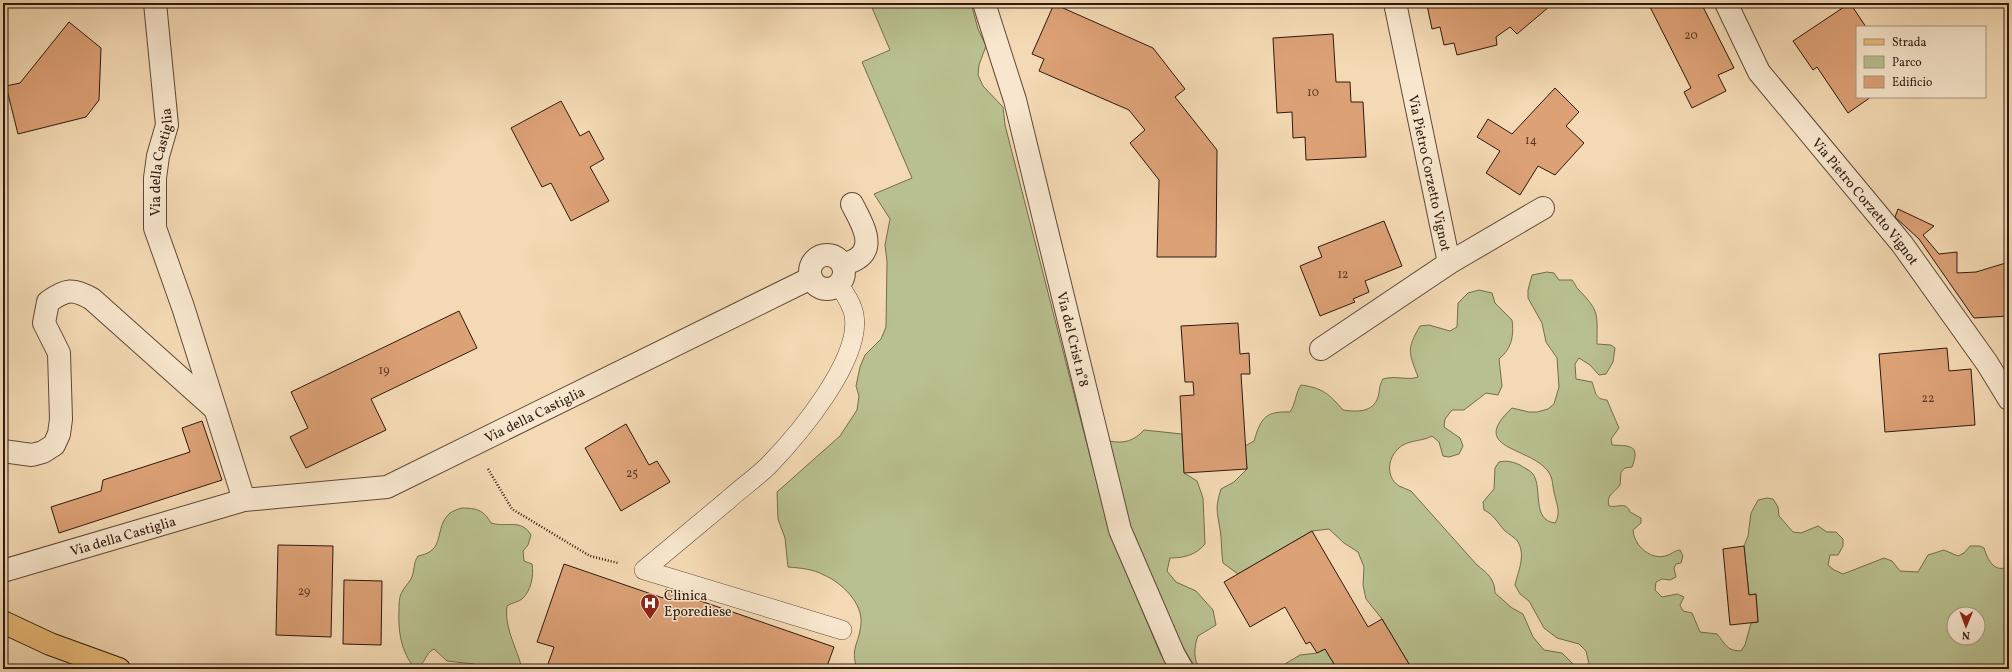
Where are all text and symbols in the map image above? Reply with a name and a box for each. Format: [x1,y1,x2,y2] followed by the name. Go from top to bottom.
[1856,26,1986,98] legend
[1684,28,1698,44] house number: 20
[1892,35,1927,51] text: Strada
[1892,55,1922,71] text: Parco
[1892,75,1932,91] text: Edificio
[1307,85,1319,101] house number: 10
[1403,93,1454,253] street label: Via Pietro Corzetto Vignot
[147,107,178,216] street label: Via della Castiglia
[1525,133,1537,149] house number: 14
[1807,134,1922,270] street label: Via Pietro Corzetto Vignot
[1337,267,1349,283] house number: 12
[1051,290,1093,389] street label: Via del Crist n°8
[379,363,389,379] house number: 19
[482,383,588,448] street label: Via della Castiglia
[1922,391,1934,407] house number: 22
[626,466,638,482] house number: 25
[68,513,179,562] street label: Via della Castiglia
[298,584,310,600] house number: 29
[664,587,732,622] place label: Clinica Eporediese
[639,592,661,620] hospital icon: Clinica Eporediese
[1946,606,1986,646] north arrow
[1962,627,1970,642] text: N

